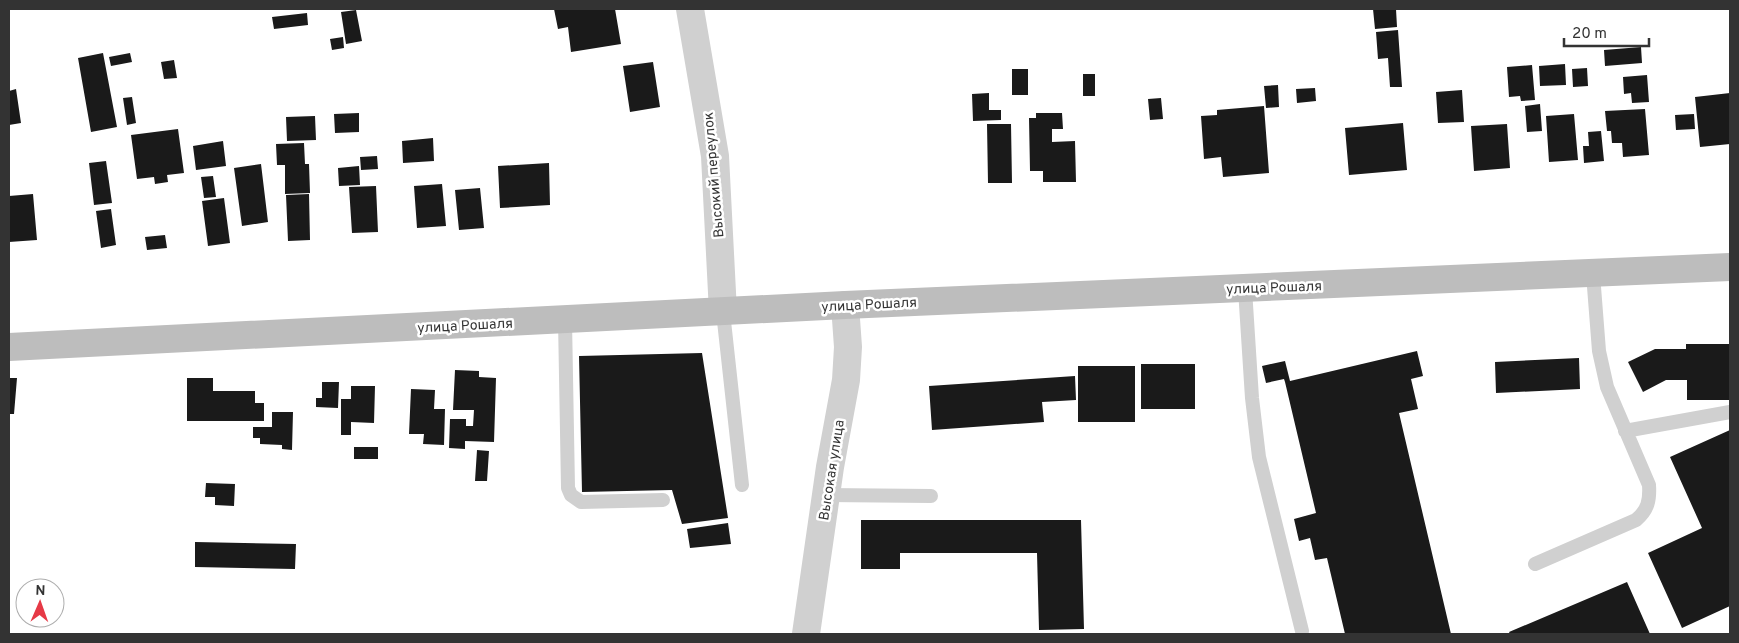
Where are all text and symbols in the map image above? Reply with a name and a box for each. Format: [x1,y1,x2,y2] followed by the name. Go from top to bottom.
[1564,15,1649,47] scale bar
[1572,25,1607,44] text: 20 m
[701,111,728,238] street label: Высокий переулок
[1226,278,1322,299] street label: улица Рошаля
[821,295,917,316] street label: улица Рошаля
[417,316,513,337] street label: улица Рошаля
[816,419,849,522] street label: Высокая улица
[15,578,65,628] north arrow
[35,583,46,600] text: N

